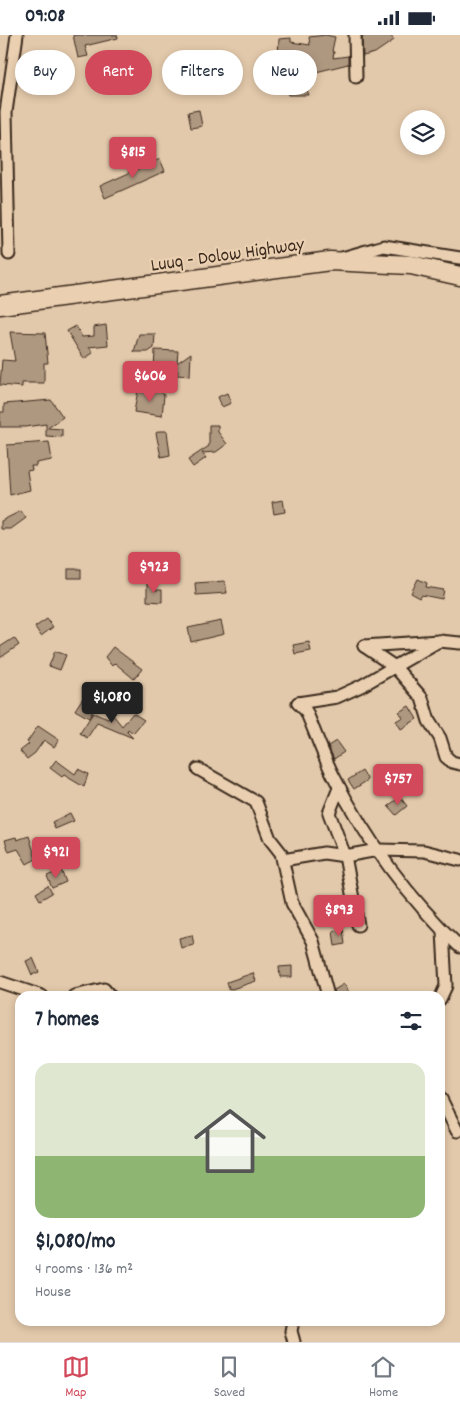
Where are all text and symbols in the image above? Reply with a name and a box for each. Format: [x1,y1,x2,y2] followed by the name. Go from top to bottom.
[25,4,65,31] text: 09:08
[15,50,75,95] chip: Buy
[85,50,152,95] chip: Rent
[162,50,243,95] chip: Filters
[253,50,317,95] chip: New
[400,110,445,155] map controls
[400,110,445,155] button: layers
[103,137,163,179] pin: $815
[120,141,146,164] text: $815
[149,232,306,281] street label: Luuq - Dolow Highway
[120,361,180,403] pin: $606
[134,365,166,388] text: $606
[124,551,184,594] pin: $923
[139,556,169,579] text: $923
[71,681,153,724] pin: $1,080
[93,686,131,709] text: $1,080
[368,763,428,806] pin: $757
[384,768,412,791] text: $757
[26,837,86,879] pin: $921
[43,841,69,864] text: $921
[309,895,369,937] pin: $893
[325,899,353,922] text: $893
[35,1006,99,1036] text: 7 homes
[397,1007,425,1035] icon: filters
[185,1096,275,1186] icon: home
[35,1228,115,1258] text: $1,080/mo
[35,1258,133,1281] text: 4 rooms · 136 m²
[35,1281,71,1304] text: House
[62,1353,90,1403] tab: Map
[214,1353,245,1403] tab: Saved
[369,1353,398,1403] tab: Home

